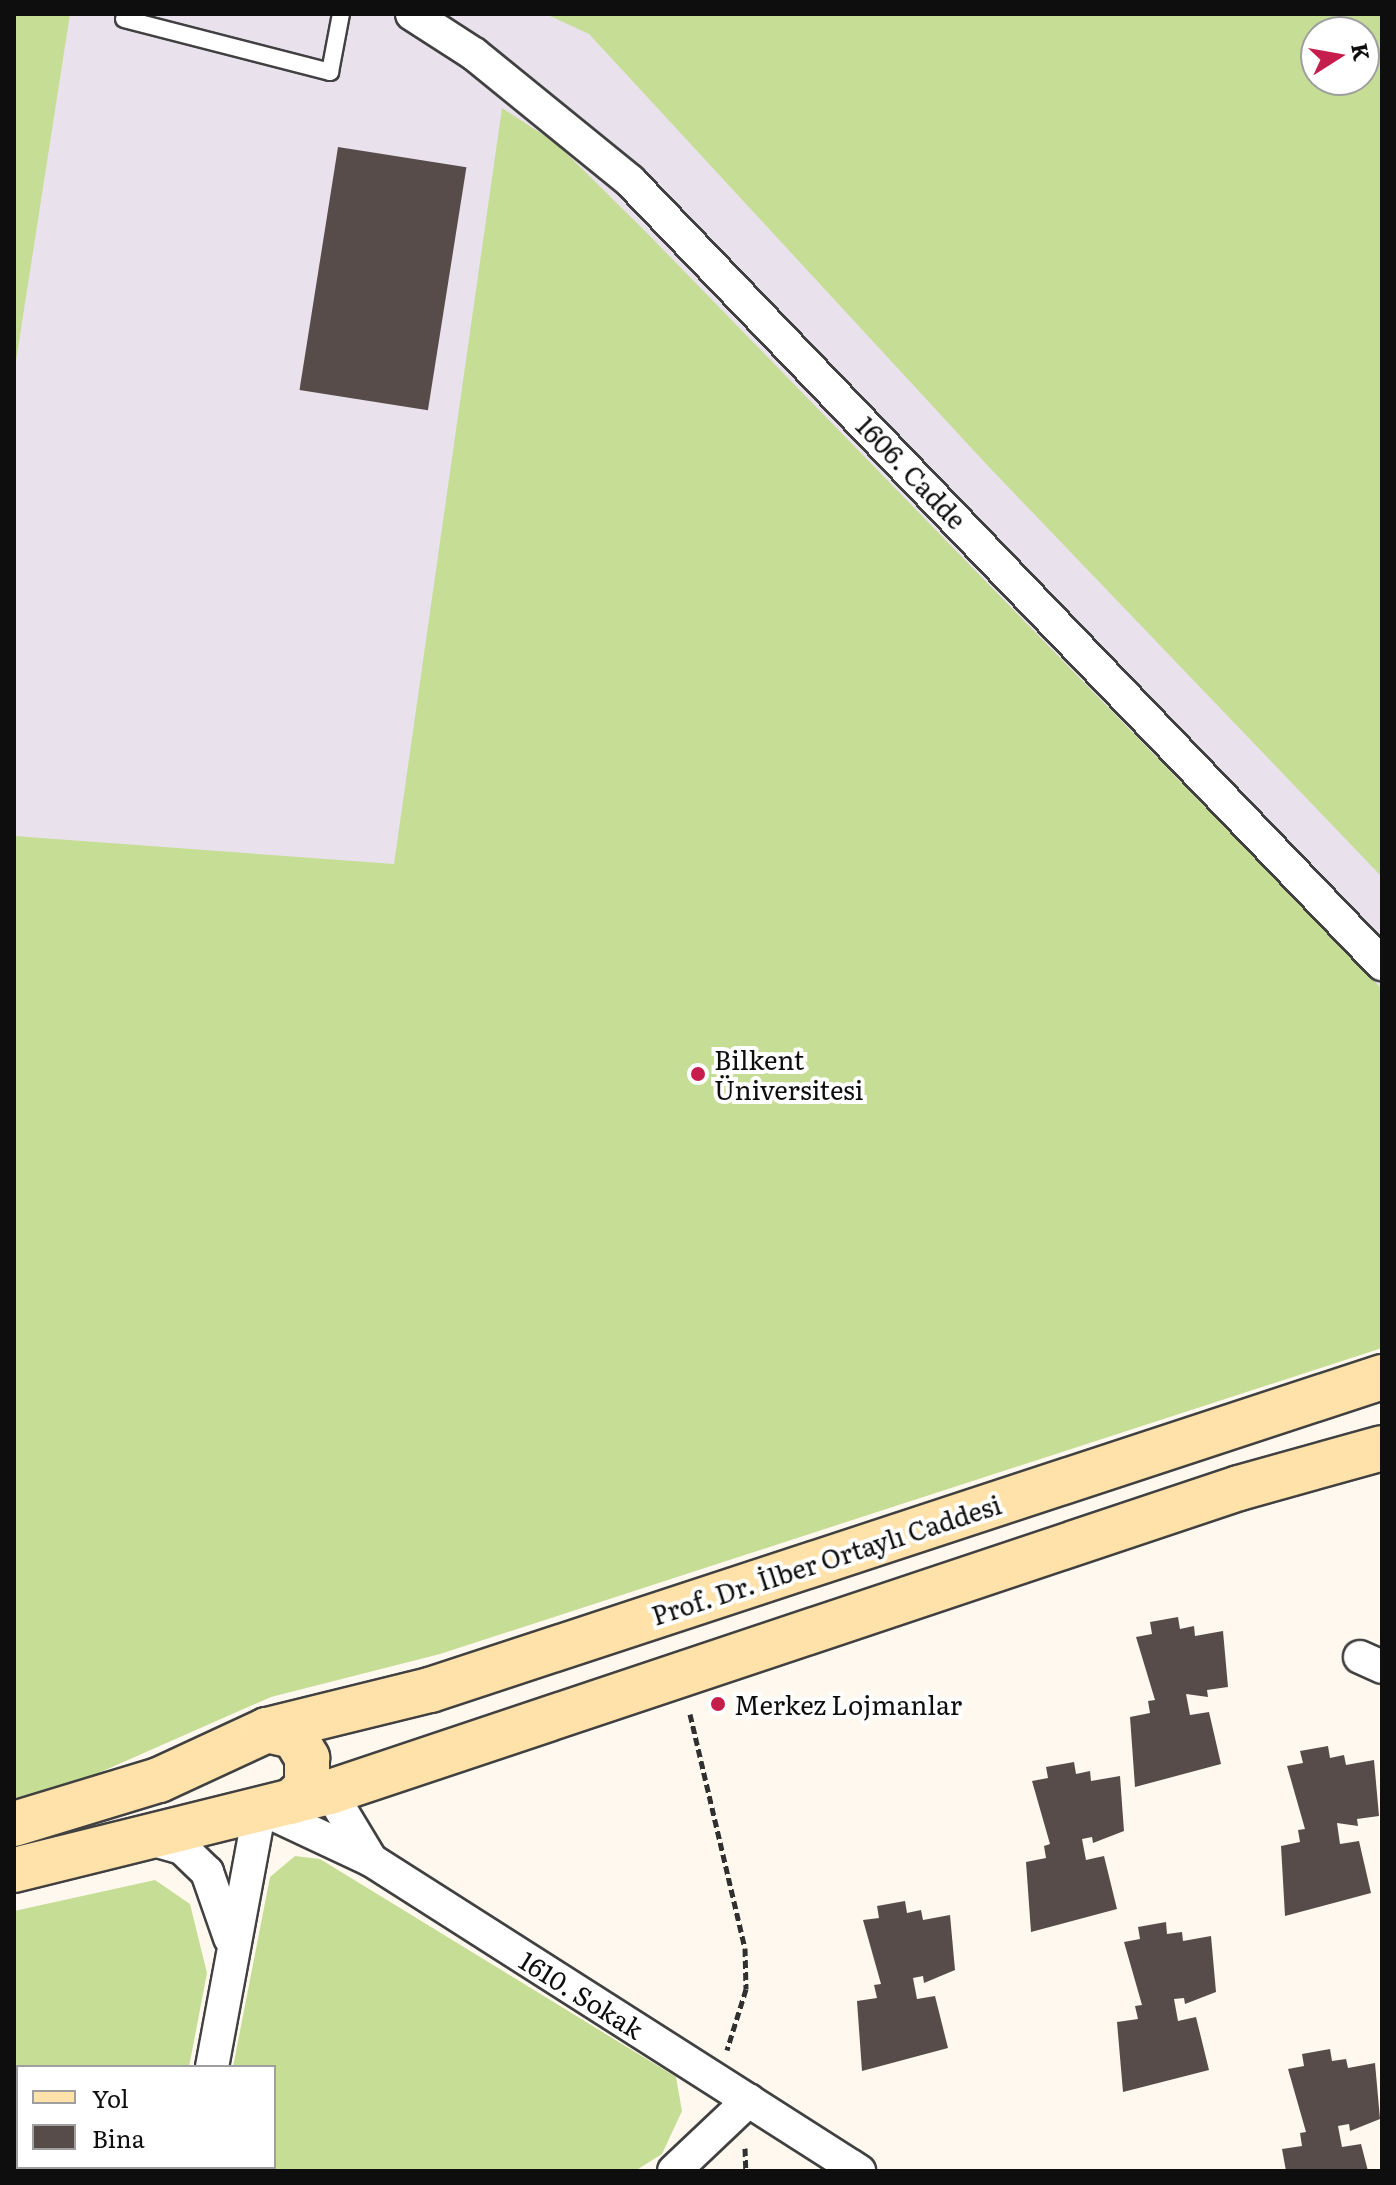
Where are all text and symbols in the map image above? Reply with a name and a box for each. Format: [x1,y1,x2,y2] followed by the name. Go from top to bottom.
[1300,16,1380,96] north arrow
[1344,40,1380,63] text: K
[851,409,973,535] street label: 1606. Cadde
[714,1043,863,1104] place label: Bilkent Üniversitesi
[689,1065,707,1083] marker: Bilkent Üniversitesi
[647,1488,1005,1630] street label: Prof. Dr. İlber Ortaylı Caddesi
[734,1688,962,1720] place label: Merkez Lojmanlar
[709,1695,727,1713] marker: Merkez Lojmanlar
[514,1944,650,2044] street label: 1610. Sokak
[16,2065,276,2169] legend
[92,2080,129,2115] text: Yol
[92,2120,145,2155] text: Bina

